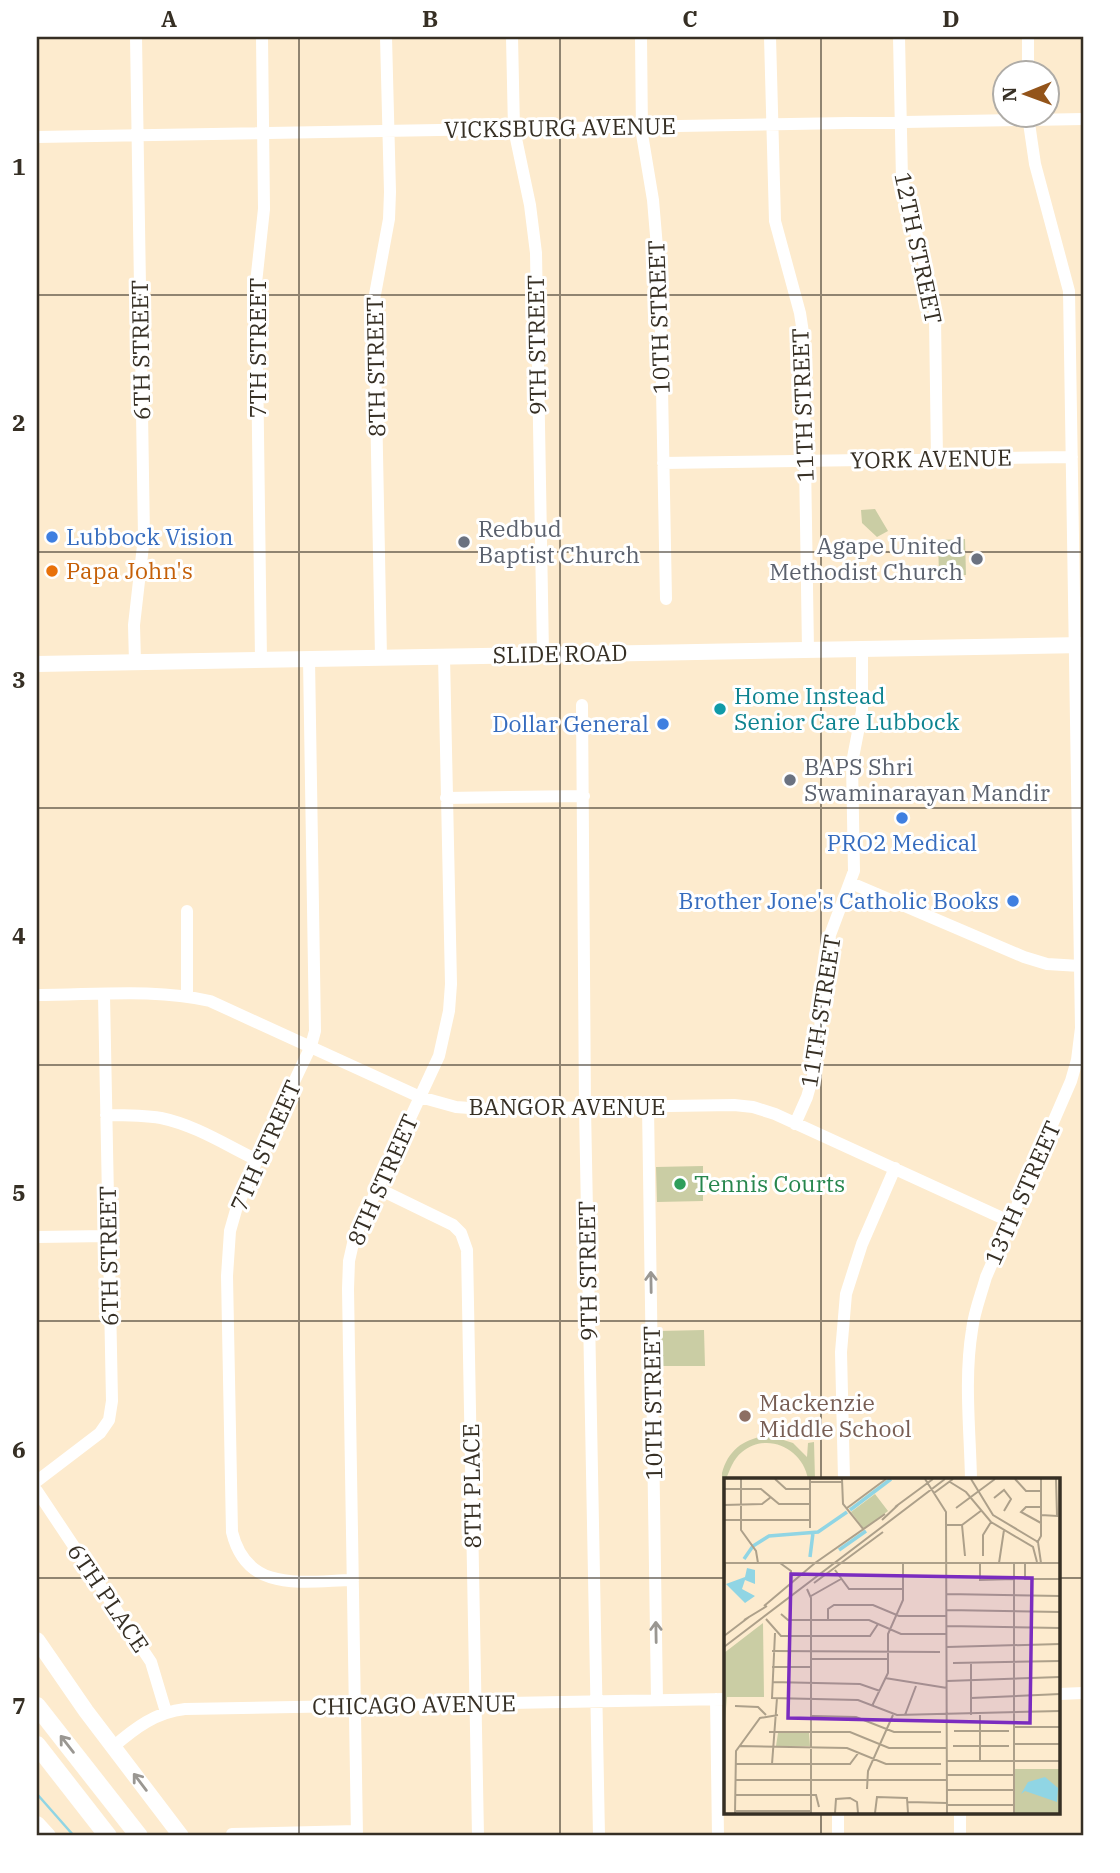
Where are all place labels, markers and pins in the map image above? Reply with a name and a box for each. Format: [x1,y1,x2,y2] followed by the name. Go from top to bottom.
[478,513,640,569] place label: Redbud Baptist Church
[66,521,233,551] place label: Lubbock Vision
[44,529,60,545] marker: Lubbock Vision
[769,530,963,586] place label: Agape United Methodist Church
[456,534,472,550] marker: Redbud Baptist Church
[969,551,985,567] marker: Agape United Methodist Church
[66,555,193,585] place label: Papa John's
[44,563,60,579] marker: Papa John's
[734,680,960,736] place label: Home Instead Senior Care Lubbock
[712,701,728,717] marker: Home Instead Senior Care Lubbock
[492,708,649,738] place label: Dollar General
[655,716,671,732] marker: Dollar General
[804,751,1050,807] place label: BAPS Shri Swaminarayan Mandir
[782,772,798,788] marker: BAPS Shri Swaminarayan Mandir
[894,810,910,826] marker: PRO2 Medical
[827,827,977,857] place label: PRO2 Medical
[678,885,999,915] place label: Brother Jone's Catholic Books
[1005,893,1021,909] marker: Brother Jone's Catholic Books
[694,1168,845,1198] place label: Tennis Courts
[672,1176,688,1192] marker: Tennis Courts
[759,1387,912,1443] place label: Mackenzie Middle School
[737,1408,753,1424] marker: Mackenzie Middle School

